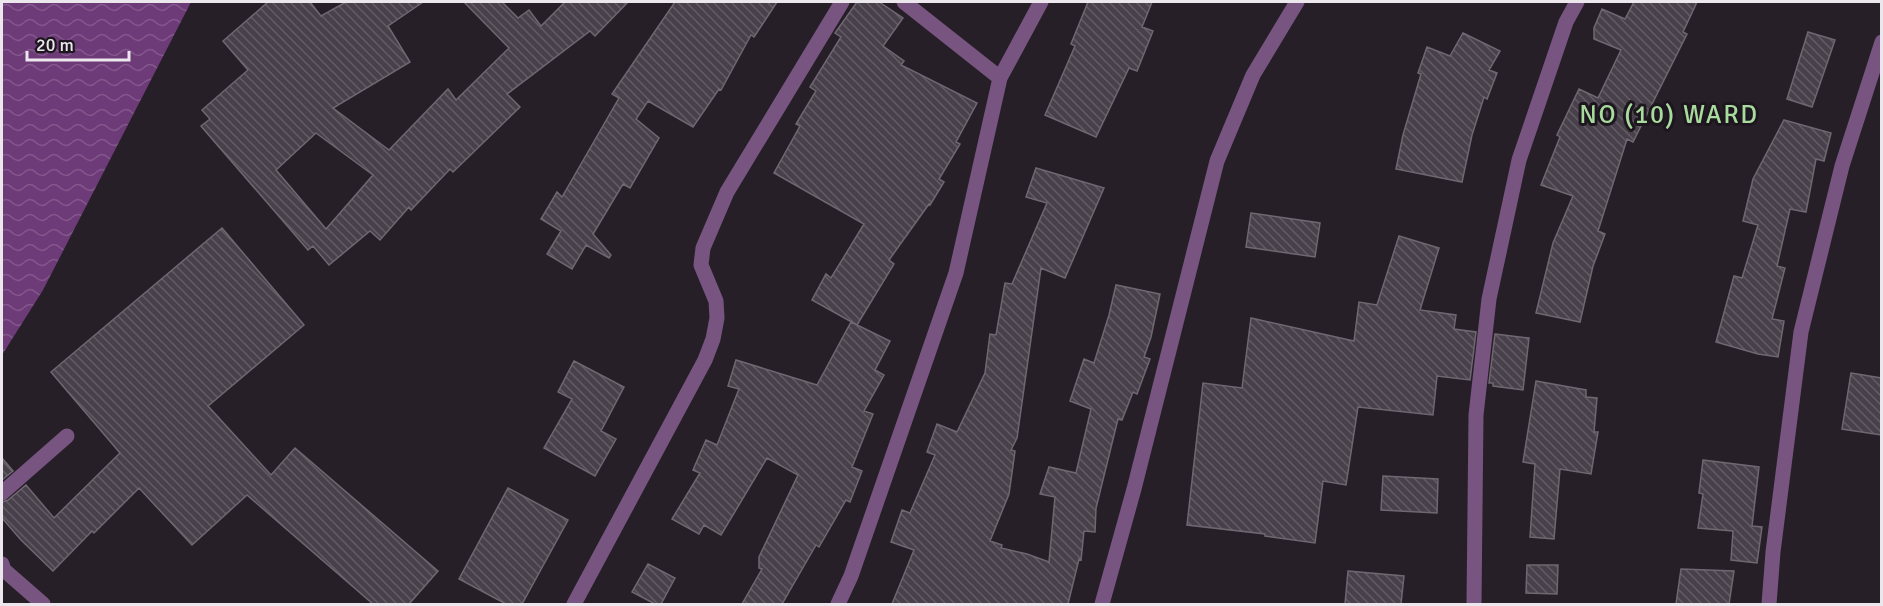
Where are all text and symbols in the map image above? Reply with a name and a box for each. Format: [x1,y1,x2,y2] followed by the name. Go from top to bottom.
[27,24,129,62] scale bar
[36,34,74,56] text: 20 m
[1579,99,1759,131] district label: NO (10) WARD

